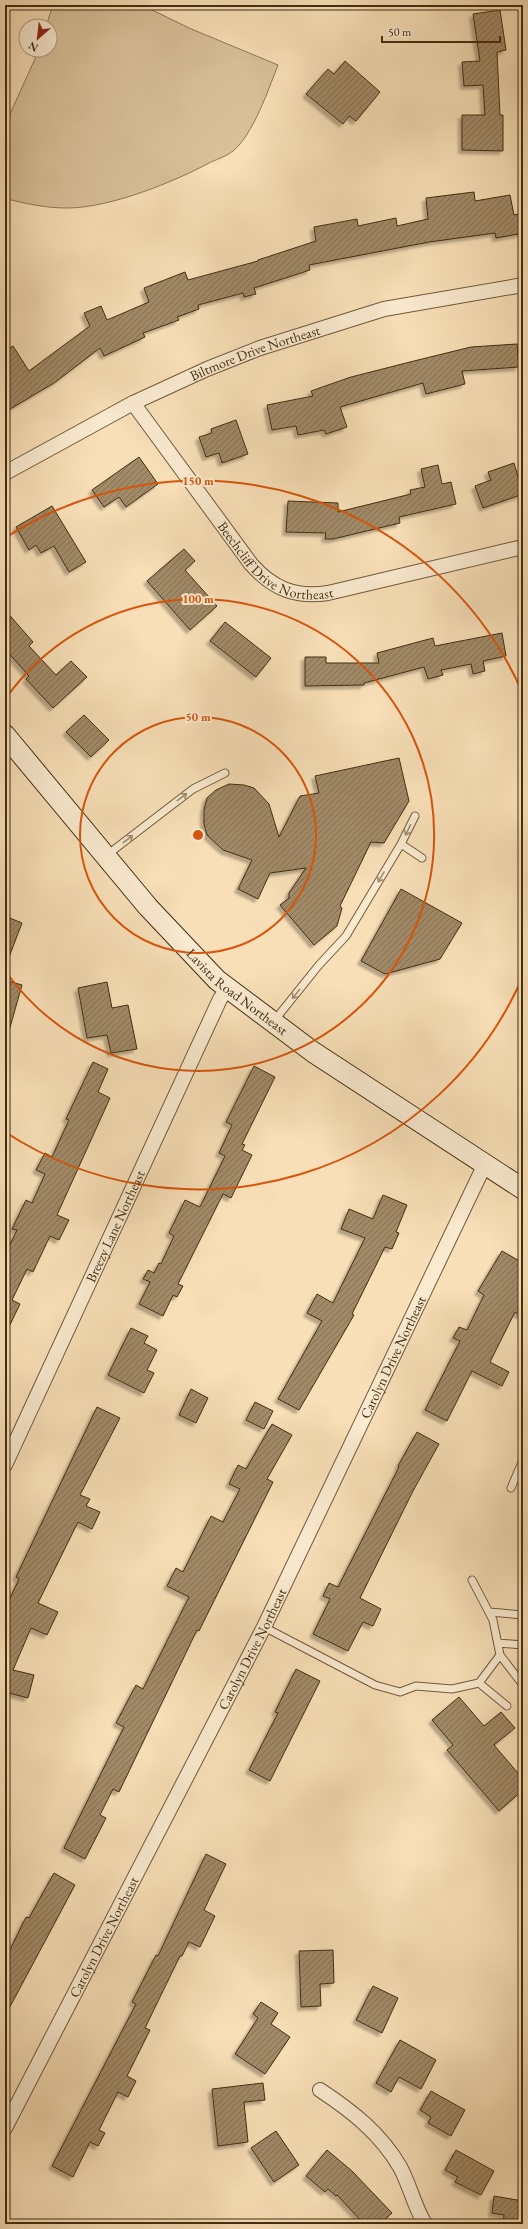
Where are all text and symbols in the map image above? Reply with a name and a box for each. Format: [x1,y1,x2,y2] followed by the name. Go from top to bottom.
[18,18,58,58] north arrow
[382,18,500,44] scale bar
[388,24,412,40] text: 50 m
[26,39,41,55] text: N
[187,321,323,385] street label: Biltmore Drive Northeast
[182,473,214,489] text: 150 m
[214,518,336,603] street label: Beechcliff Drive Northeast
[182,591,214,607] text: 100 m
[185,709,211,725] text: 50 m
[176,793,187,802] one-way arrow
[404,823,411,835] one-way arrow
[191,828,205,842] centre of rings
[122,834,133,843] one-way arrow
[377,871,385,883] one-way arrow
[183,944,292,1039] street label: Lavista Road Northeast
[292,988,301,999] one-way arrow
[82,1167,149,1285] street label: Breezy Lane Northeast
[356,1292,430,1421] street label: Carolyn Drive Northeast
[214,1585,290,1713] street label: Carolyn Drive Northeast
[65,1873,143,2001] street label: Carolyn Drive Northeast

